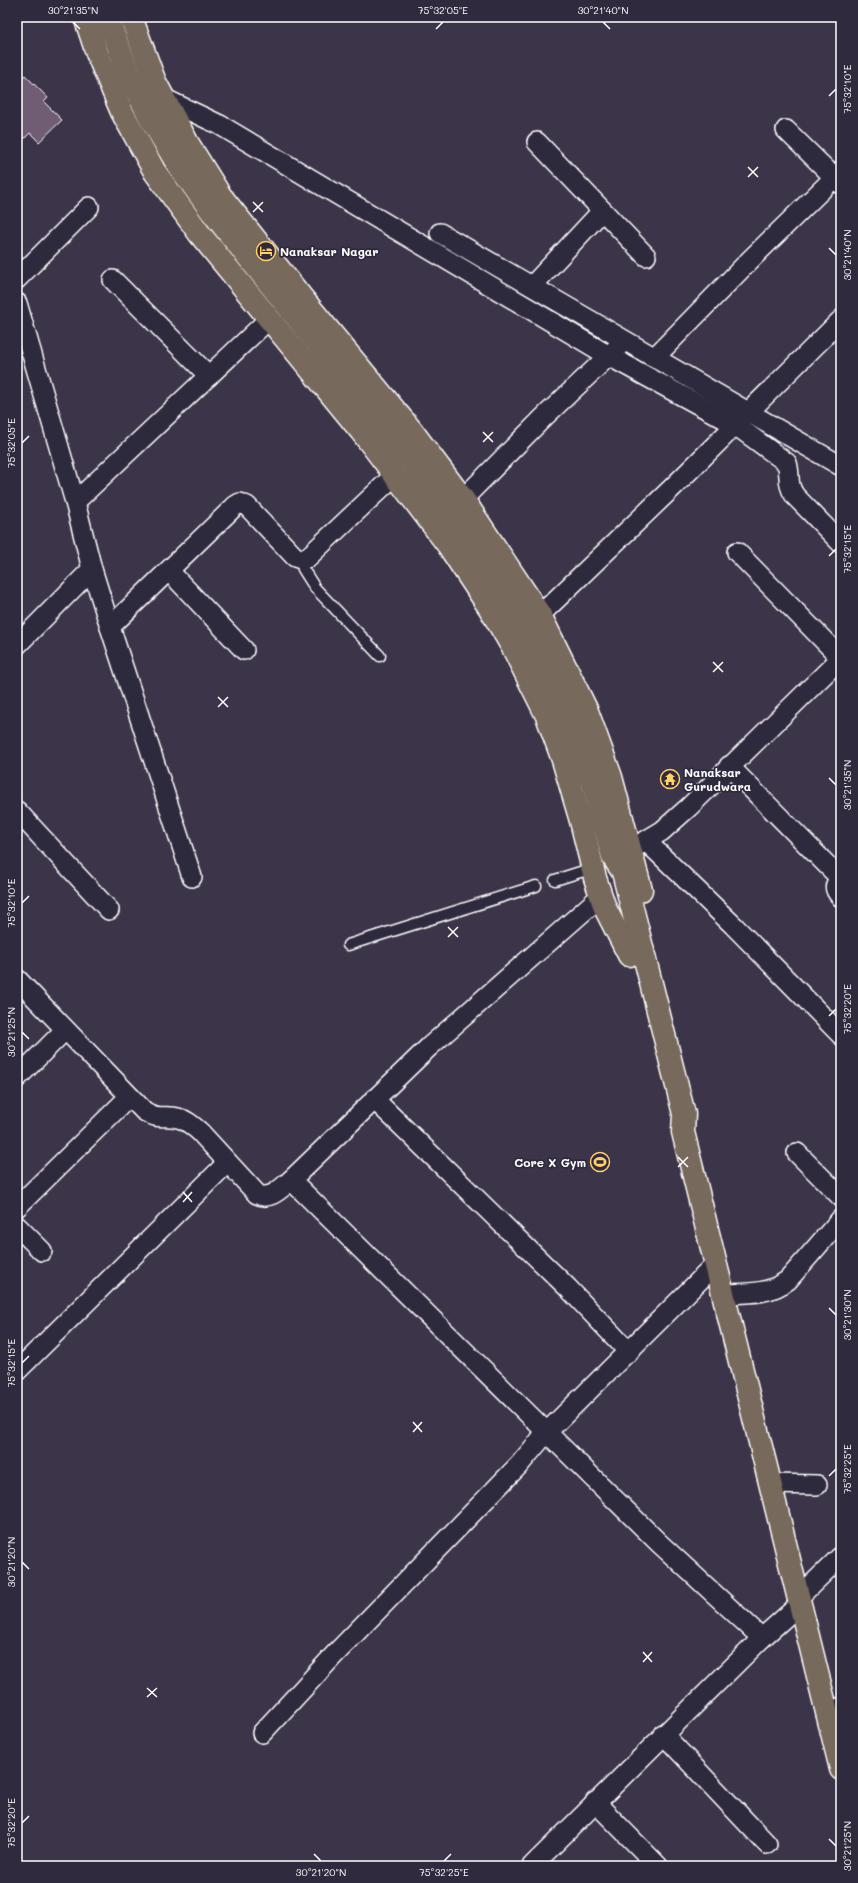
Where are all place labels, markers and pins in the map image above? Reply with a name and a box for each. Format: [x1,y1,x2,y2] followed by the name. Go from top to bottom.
[255,240,277,262] hotel icon: Nanaksar Nagar
[280,243,378,259] place label: Nanaksar Nagar
[684,764,751,794] place label: Nanaksar Gurudwara
[659,768,681,790] temple icon: Nanaksar Gurudwara
[589,1151,611,1173] sports icon: Core X Gym
[514,1154,586,1170] place label: Core X Gym

